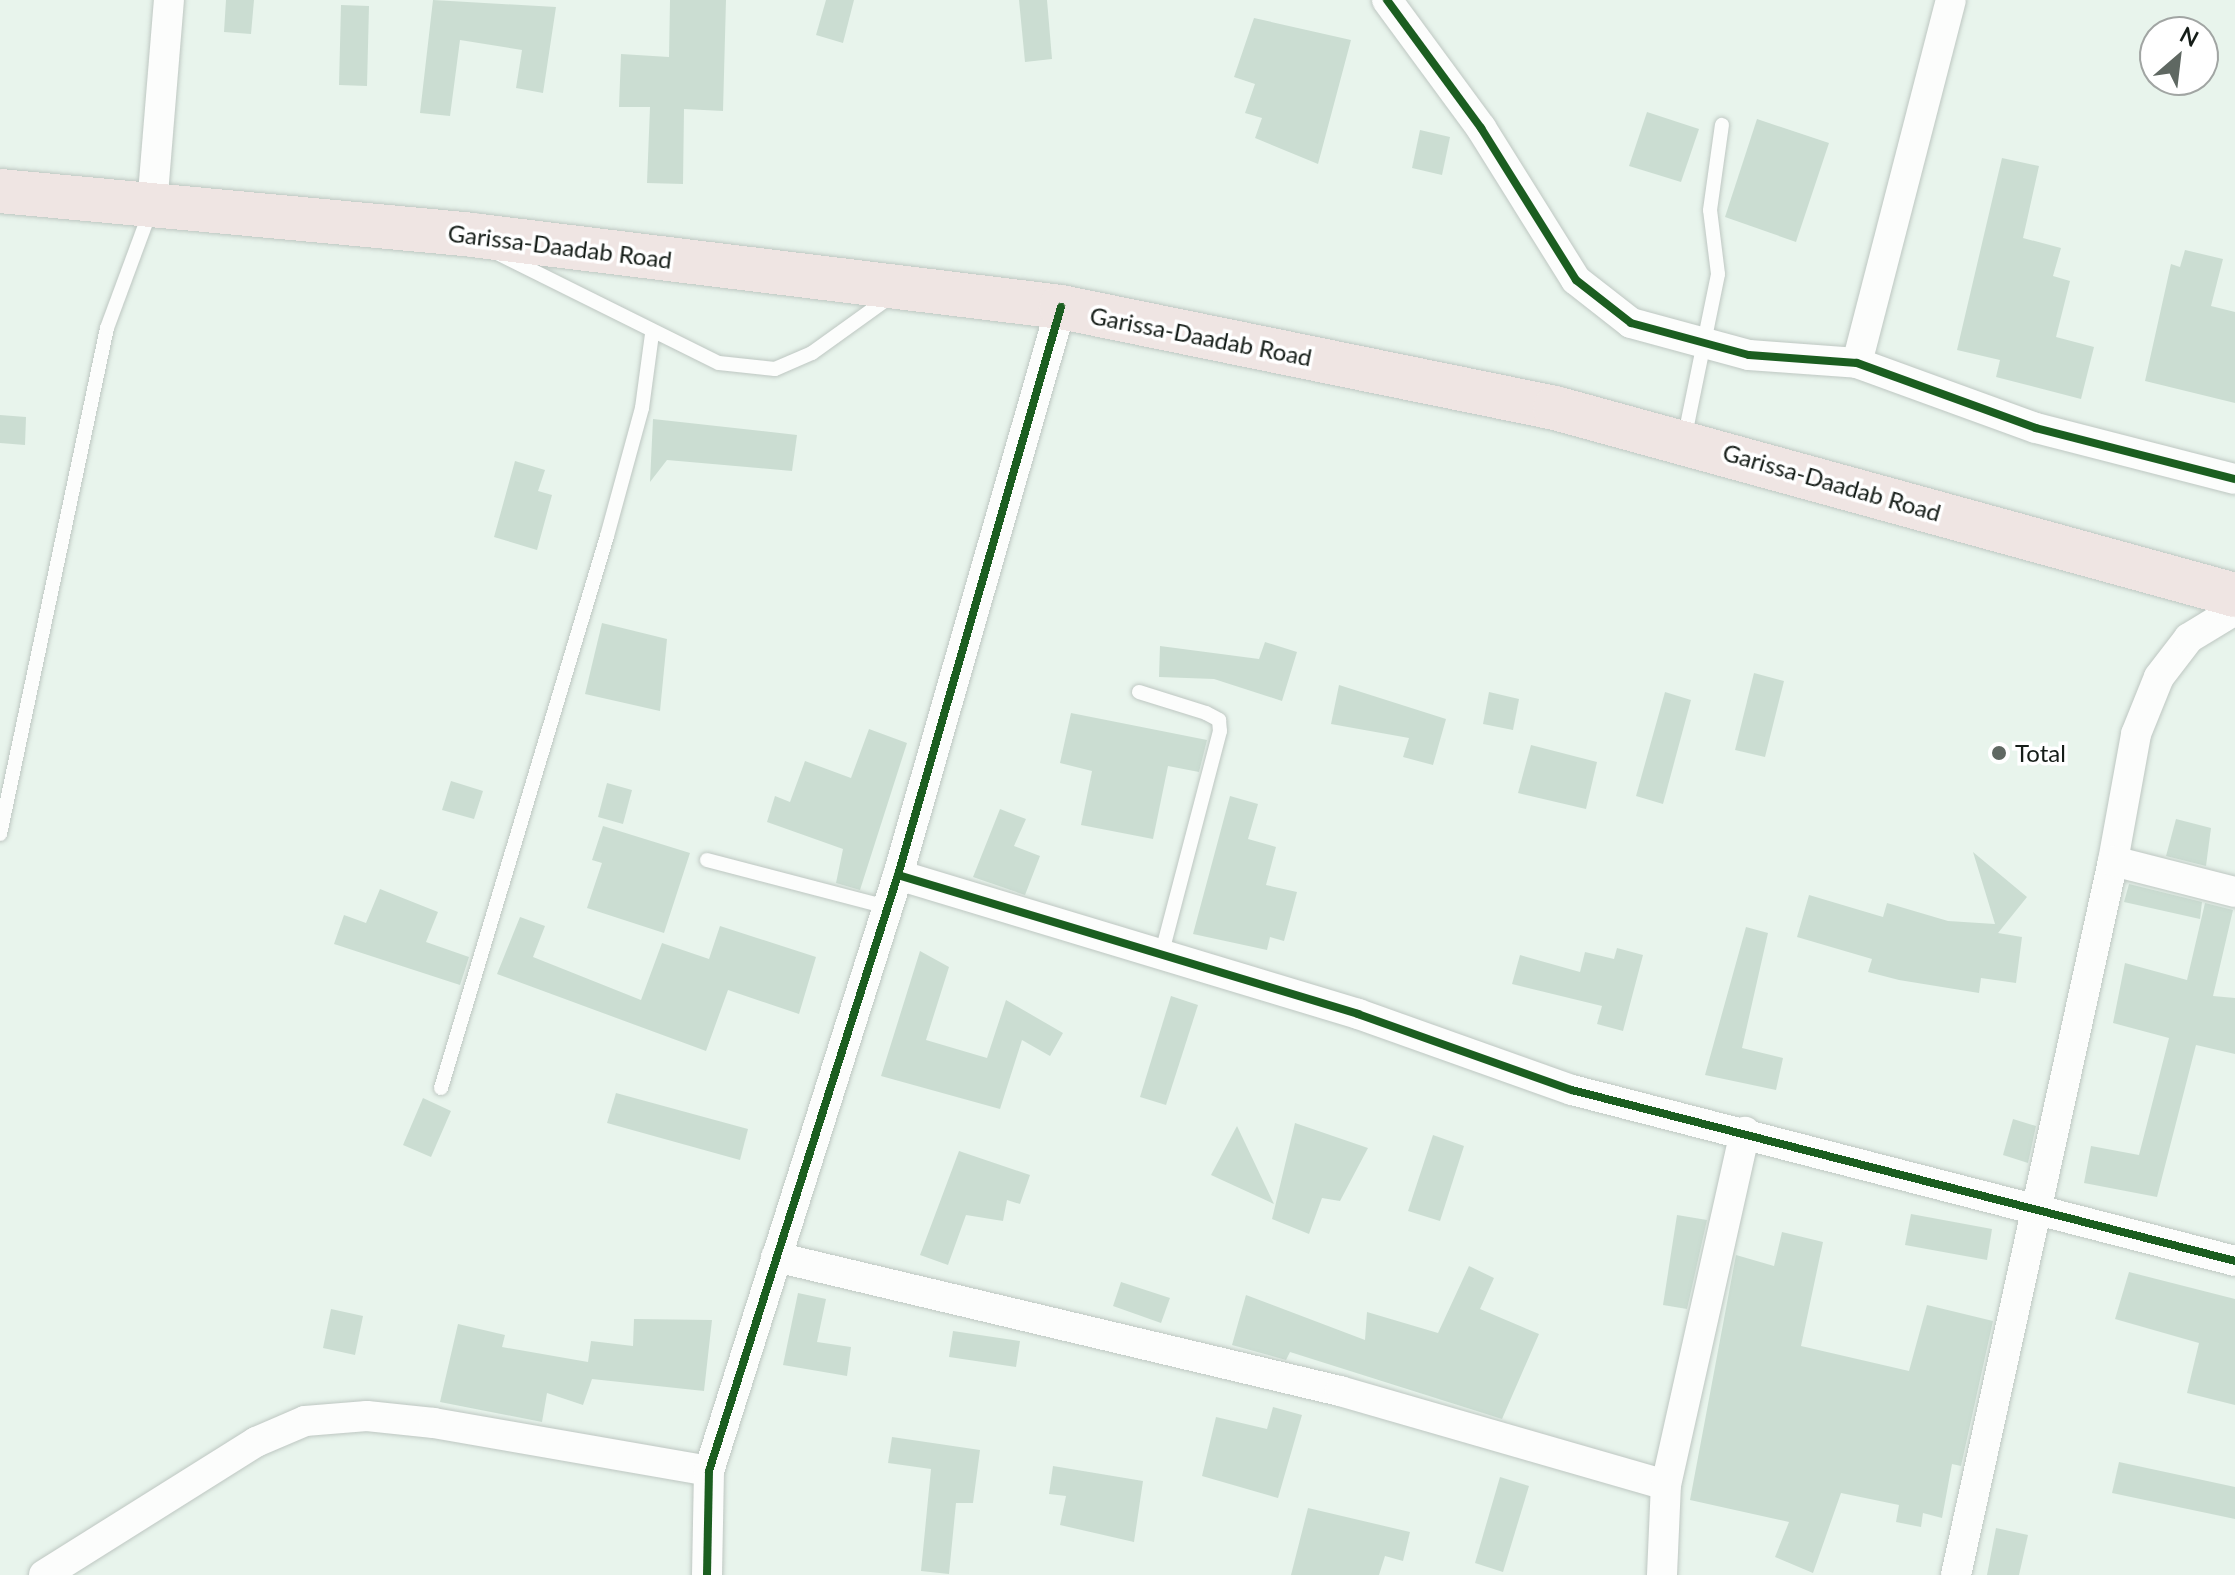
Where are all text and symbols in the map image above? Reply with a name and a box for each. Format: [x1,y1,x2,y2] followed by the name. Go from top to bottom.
[2139,16,2219,96] north arrow
[2176,20,2203,52] text: N
[446,218,674,274] street label: Garissa-Daadab Road
[1088,300,1314,372] street label: Garissa-Daadab Road
[1720,437,1944,527] street label: Garissa-Daadab Road
[2015,739,2066,767] place label: Total
[1990,744,2008,762] marker: Total

